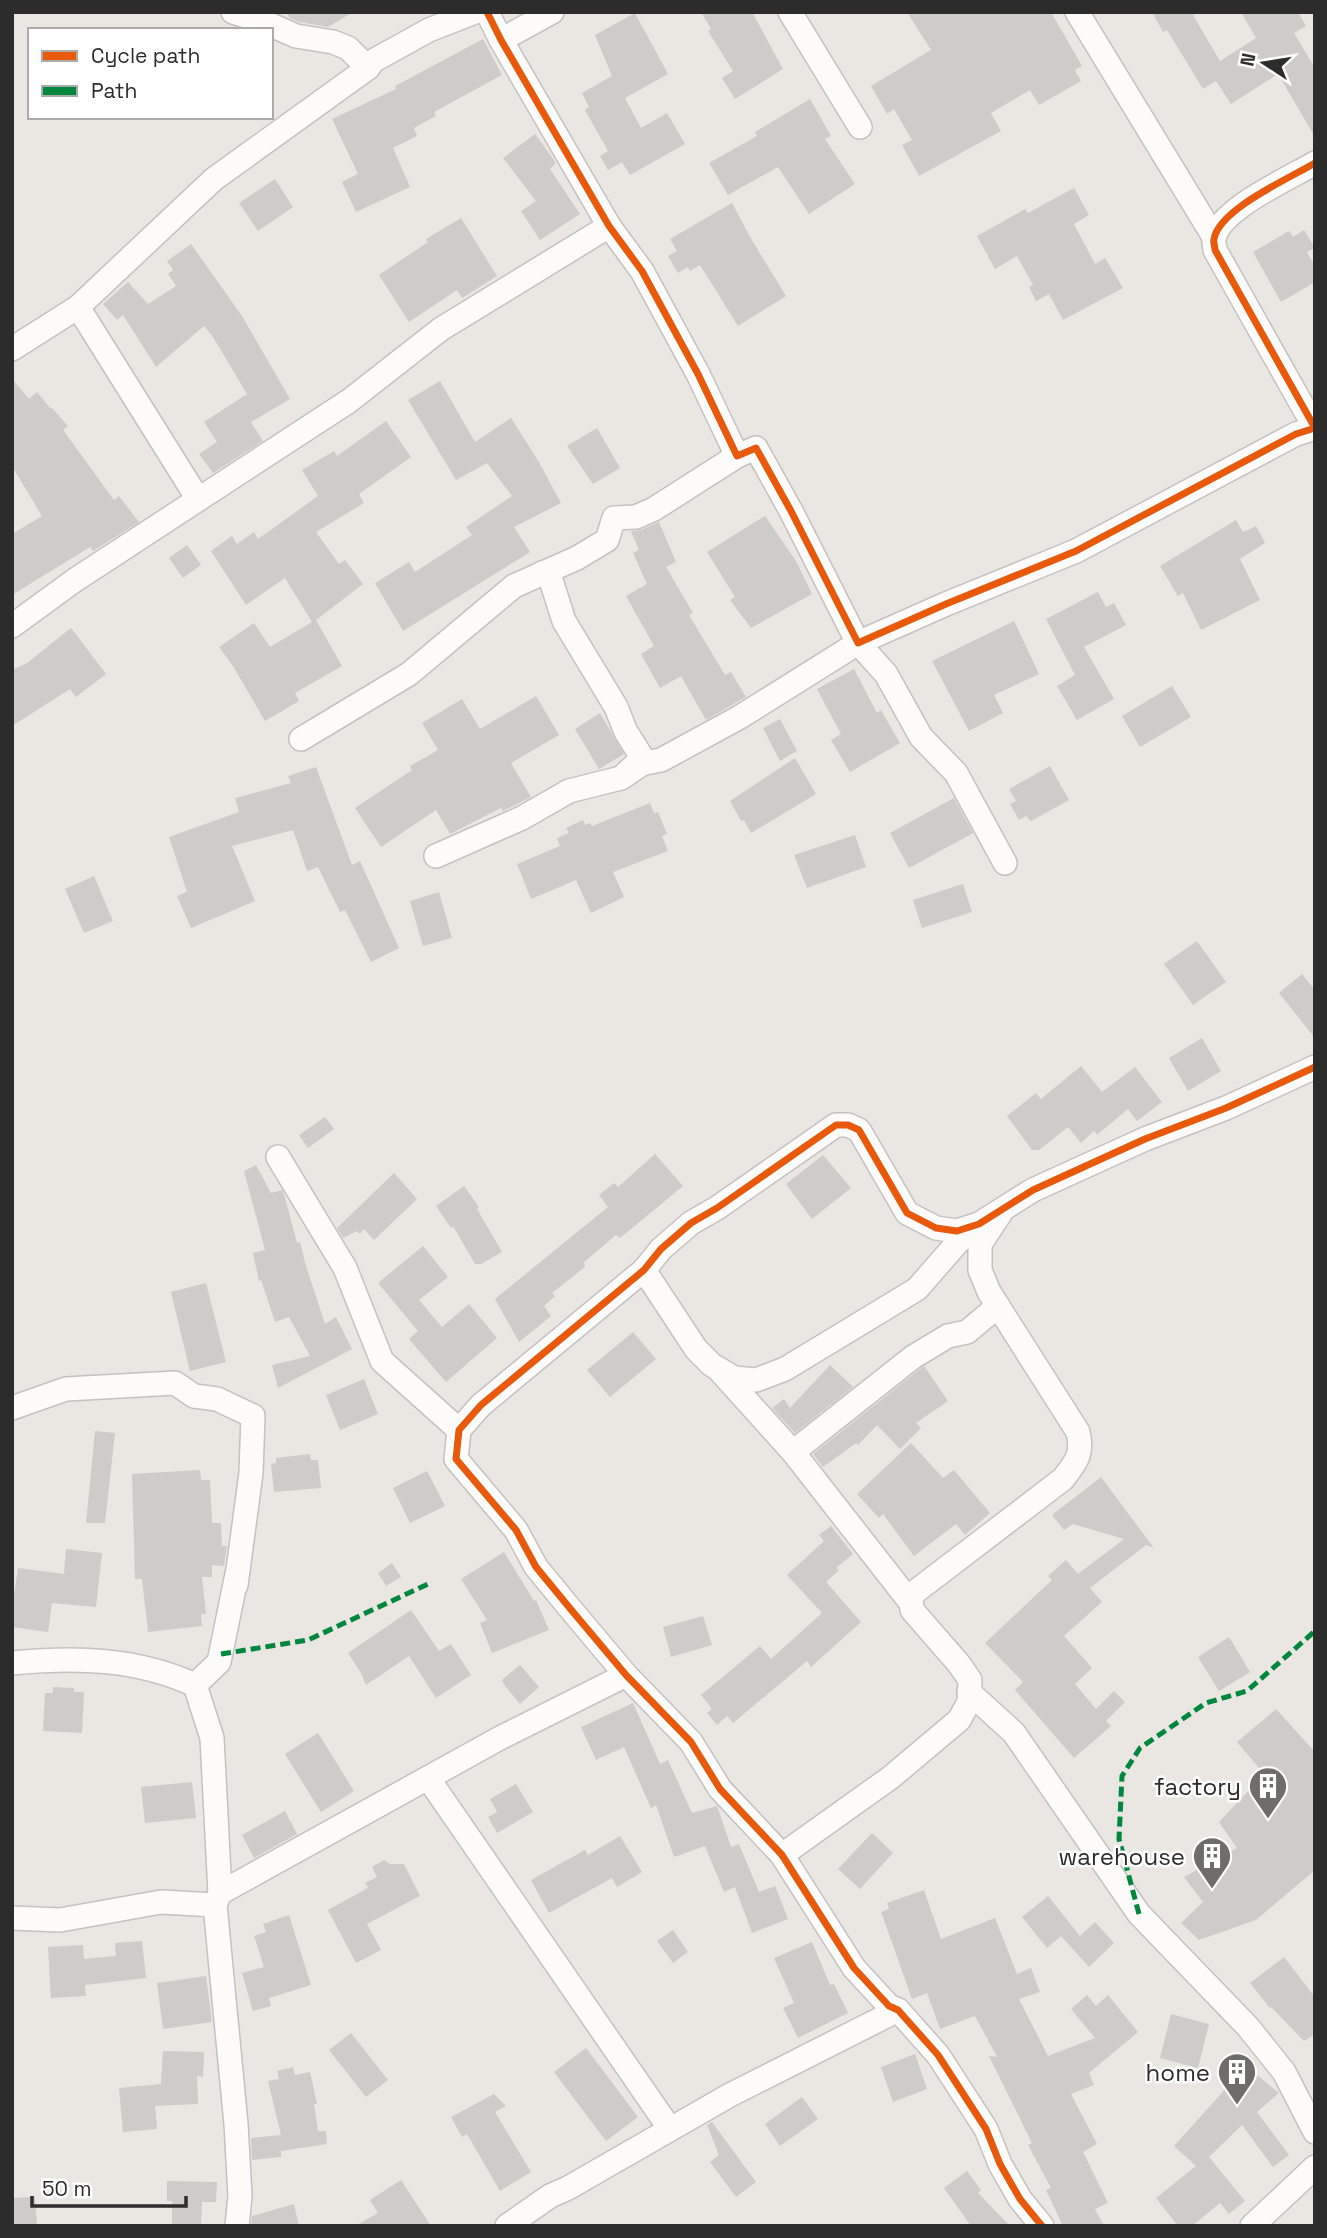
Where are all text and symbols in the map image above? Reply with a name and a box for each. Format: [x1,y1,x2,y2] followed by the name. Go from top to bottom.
[28,28,273,119] legend
[1229,28,1299,98] north arrow
[91,42,200,69] text: Cycle path
[1234,51,1261,68] text: N
[91,77,137,104] text: Path
[1247,1765,1289,1820] building icon: factory
[1154,1771,1241,1802] place label: factory
[1191,1835,1233,1890] building icon: warehouse
[1058,1841,1185,1872] place label: warehouse
[1216,2051,1258,2106] building icon: home
[1146,2057,1210,2088] place label: home
[32,2164,186,2208] scale bar
[42,2175,92,2202] text: 50 m

